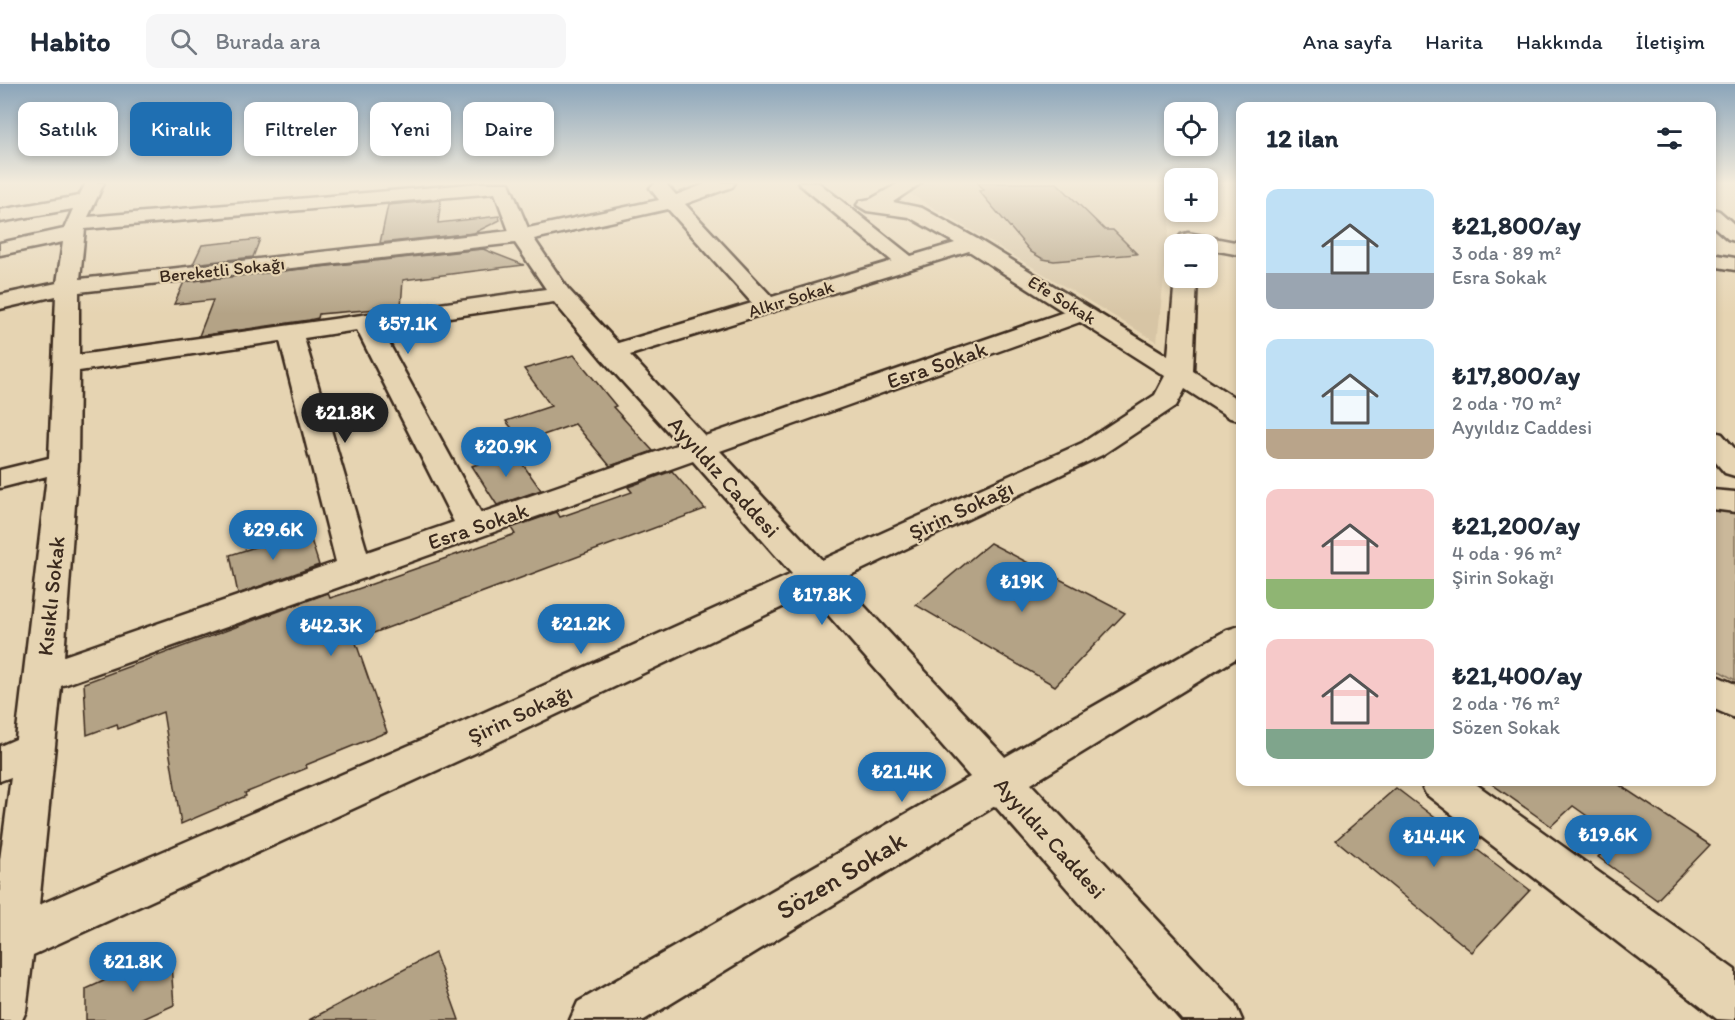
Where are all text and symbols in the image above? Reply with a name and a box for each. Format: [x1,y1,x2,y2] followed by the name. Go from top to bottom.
[146,14,566,68] search box
[30,24,110,58] text: Habito
[167,25,200,58] icon: search
[215,28,321,55] text: Burada ara
[1303,29,1392,54] text: Ana sayfa
[1425,29,1483,54] text: Harita
[1516,29,1603,54] text: Hakkında
[1636,29,1705,54] text: İletişim
[18,102,118,156] chip: Satılık
[130,102,232,156] chip: Kiralık
[244,102,358,156] chip: Filtreler
[370,102,451,156] chip: Yeni
[463,102,554,156] chip: Daire
[1164,102,1218,288] map controls
[1164,102,1218,156] button: locate
[1266,122,1338,154] text: 12 ilan
[1653,122,1686,155] icon: filters
[1164,168,1218,222] button: +
[1452,209,1581,241] text: ₺21,800/ay
[1314,213,1386,285] icon: home
[1164,234,1218,288] button: −
[1452,241,1561,265] text: 3 oda · 89 m²
[158,252,286,288] street label: Bereketli Sokağı
[1452,265,1547,289] text: Esra Sokak
[1024,271,1101,330] street label: Efe Sokak
[746,275,837,322] street label: Alkır Sokak
[359,304,457,355] pin: ₺57.1K
[379,311,437,335] text: ₺57.1K
[883,335,991,395] street label: Esra Sokak
[1452,359,1580,391] text: ₺17,800/ay
[1314,363,1386,435] icon: home
[1452,391,1562,415] text: 2 oda · 70 m²
[296,393,394,444] pin: ₺21.8K
[315,400,375,424] text: ₺21.8K
[662,411,786,543] street label: Ayyıldız Caddesi
[1452,415,1592,439] text: Ayyıldız Caddesi
[457,427,555,478] pin: ₺20.9K
[475,434,537,458] text: ₺20.9K
[904,474,1018,546] street label: Şirin Sokağı
[424,496,532,556] street label: Esra Sokak
[1452,509,1580,541] text: ₺21,200/ay
[224,510,322,561] pin: ₺29.6K
[1314,513,1386,585] icon: home
[243,517,303,541] text: ₺29.6K
[31,535,71,657] street label: Kısıklı Sokak
[1452,541,1562,565] text: 4 oda · 96 m²
[986,562,1058,613] pin: ₺19K
[1452,565,1554,589] text: Şirin Sokağı
[1000,569,1044,593] text: ₺19K
[773,575,871,626] pin: ₺17.8K
[793,582,851,606] text: ₺17.8K
[532,604,630,655] pin: ₺21.2K
[282,606,380,657] pin: ₺42.3K
[552,611,610,635] text: ₺21.2K
[300,613,362,637] text: ₺42.3K
[1452,659,1582,691] text: ₺21,400/ay
[1314,663,1386,735] icon: home
[463,678,577,750] street label: Şirin Sokağı
[1452,691,1560,715] text: 2 oda · 76 m²
[1452,715,1560,739] text: Sözen Sokak
[853,752,951,803] pin: ₺21.4K
[872,759,932,783] text: ₺21.4K
[988,772,1112,904] street label: Ayyıldız Caddesi
[1559,815,1657,866] pin: ₺19.6K
[1385,817,1483,868] pin: ₺14.4K
[1579,822,1637,846] text: ₺19.6K
[770,823,912,927] street label: Sözen Sokak
[1403,824,1465,848] text: ₺14.4K
[84,942,182,993] pin: ₺21.8K
[103,949,163,973] text: ₺21.8K

